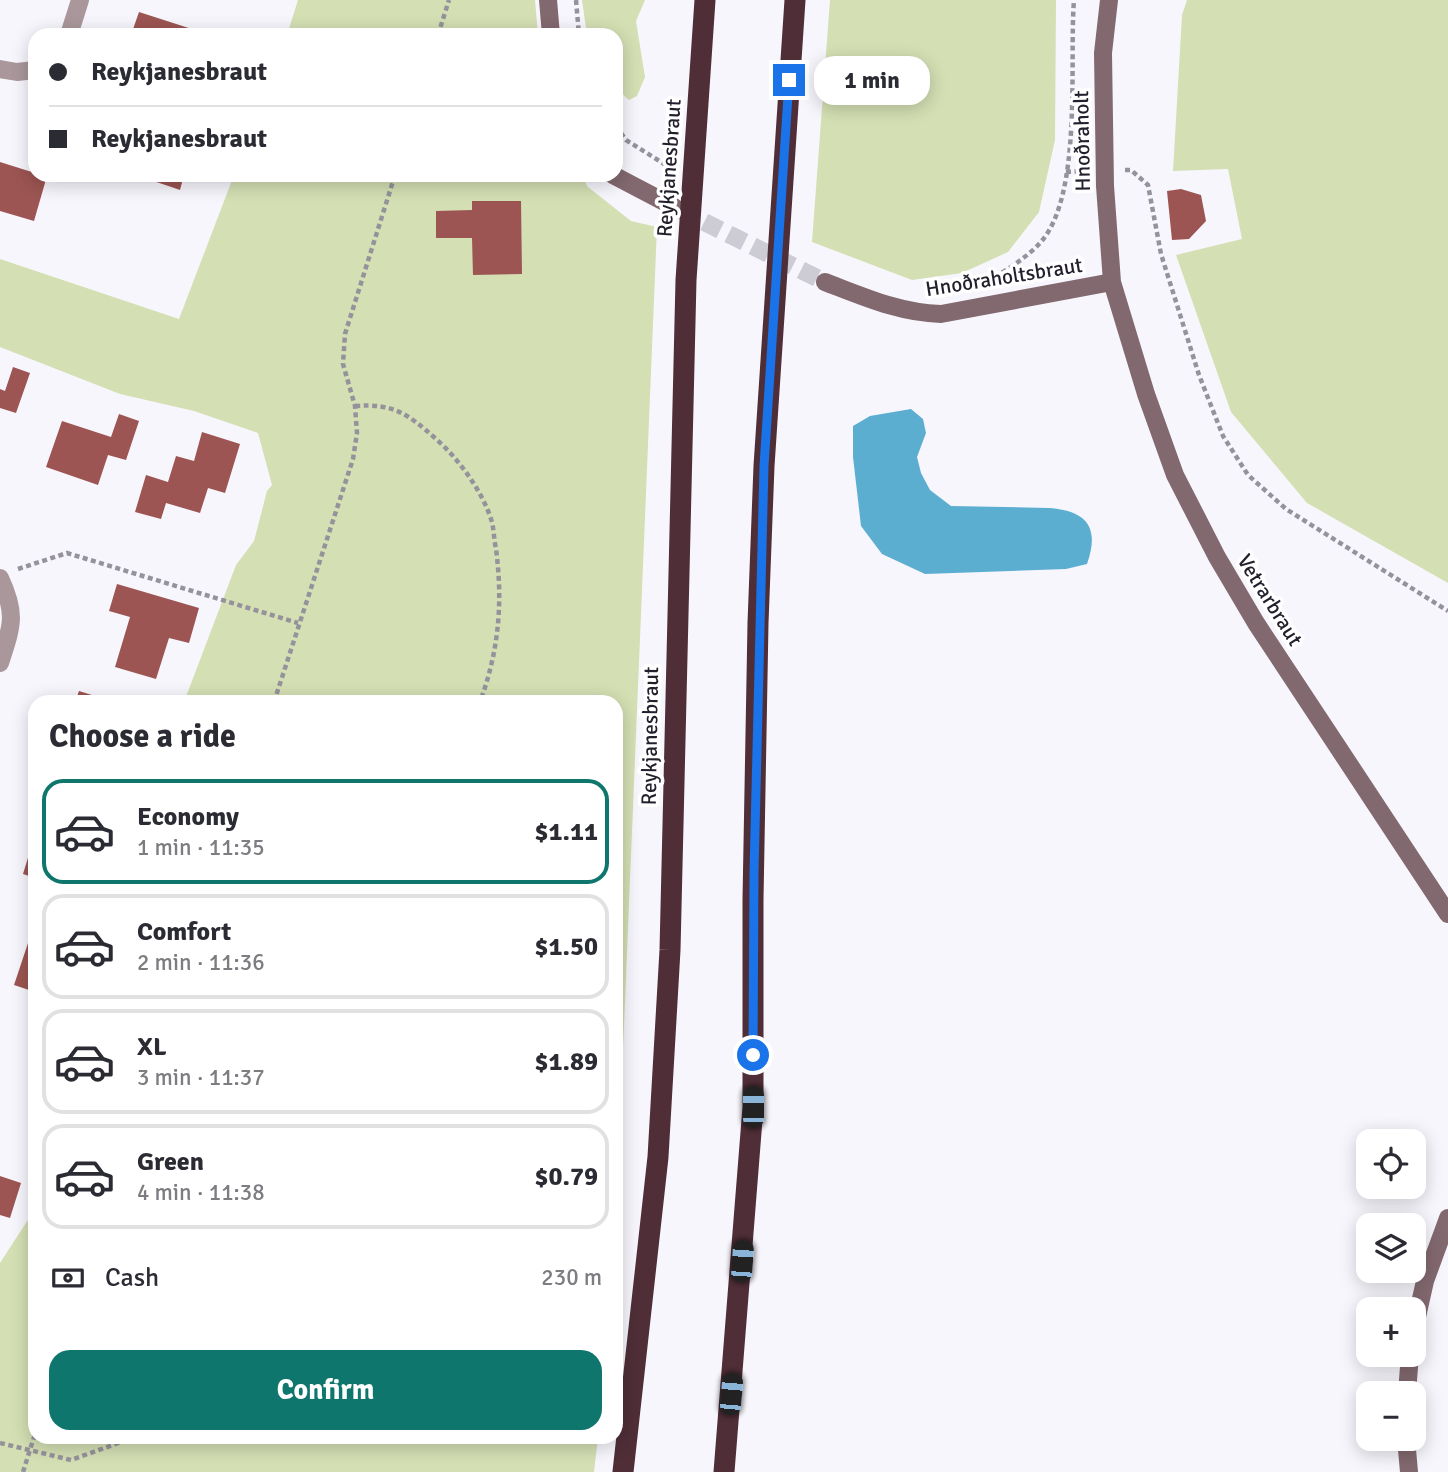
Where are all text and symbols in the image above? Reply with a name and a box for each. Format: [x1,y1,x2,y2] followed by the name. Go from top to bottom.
[91,56,267,88] text: Reykjanesbraut
[814,56,929,104] callout: 1 min
[773,64,805,96] route end
[844,66,900,95] text: 1 min
[1068,90,1096,192] street label: Hnoðraholt
[651,98,687,238] street label: Reykjanesbraut
[91,123,267,155] text: Reykjanesbraut
[924,252,1084,302] street label: Hnoðraholtsbraut
[1232,549,1308,651] street label: Vetrarbraut
[636,666,664,806] street label: Reykjanesbraut
[49,717,236,756] text: Choose a ride
[53,800,116,863] icon: car
[137,801,239,833] text: Economy
[534,816,598,848] text: $1.11
[137,833,265,862] text: 1 min · 11:35
[53,915,116,978] icon: car
[137,916,231,948] text: Comfort
[534,931,598,963] text: $1.50
[137,948,265,977] text: 2 min · 11:36
[53,1030,116,1093] icon: car
[137,1031,167,1063] text: XL
[737,1039,769,1071] route start
[534,1046,598,1078] text: $1.89
[137,1063,265,1092] text: 3 min · 11:37
[743,1086,764,1128] car
[1356,1129,1426,1451] map controls
[1356,1129,1426,1199] button: locate
[53,1145,116,1208] icon: car
[137,1146,204,1178] text: Green
[534,1161,598,1193] text: $0.79
[137,1178,265,1207] text: 4 min · 11:38
[1356,1213,1426,1283] button: layers
[731,1239,754,1283] car
[49,1259,87,1297] icon: cash
[105,1262,159,1294] text: Cash
[541,1263,602,1292] text: 230 m
[1356,1297,1426,1367] button: +
[49,1350,602,1430] button: Confirm
[719,1372,744,1416] car
[1356,1381,1426,1451] button: −

